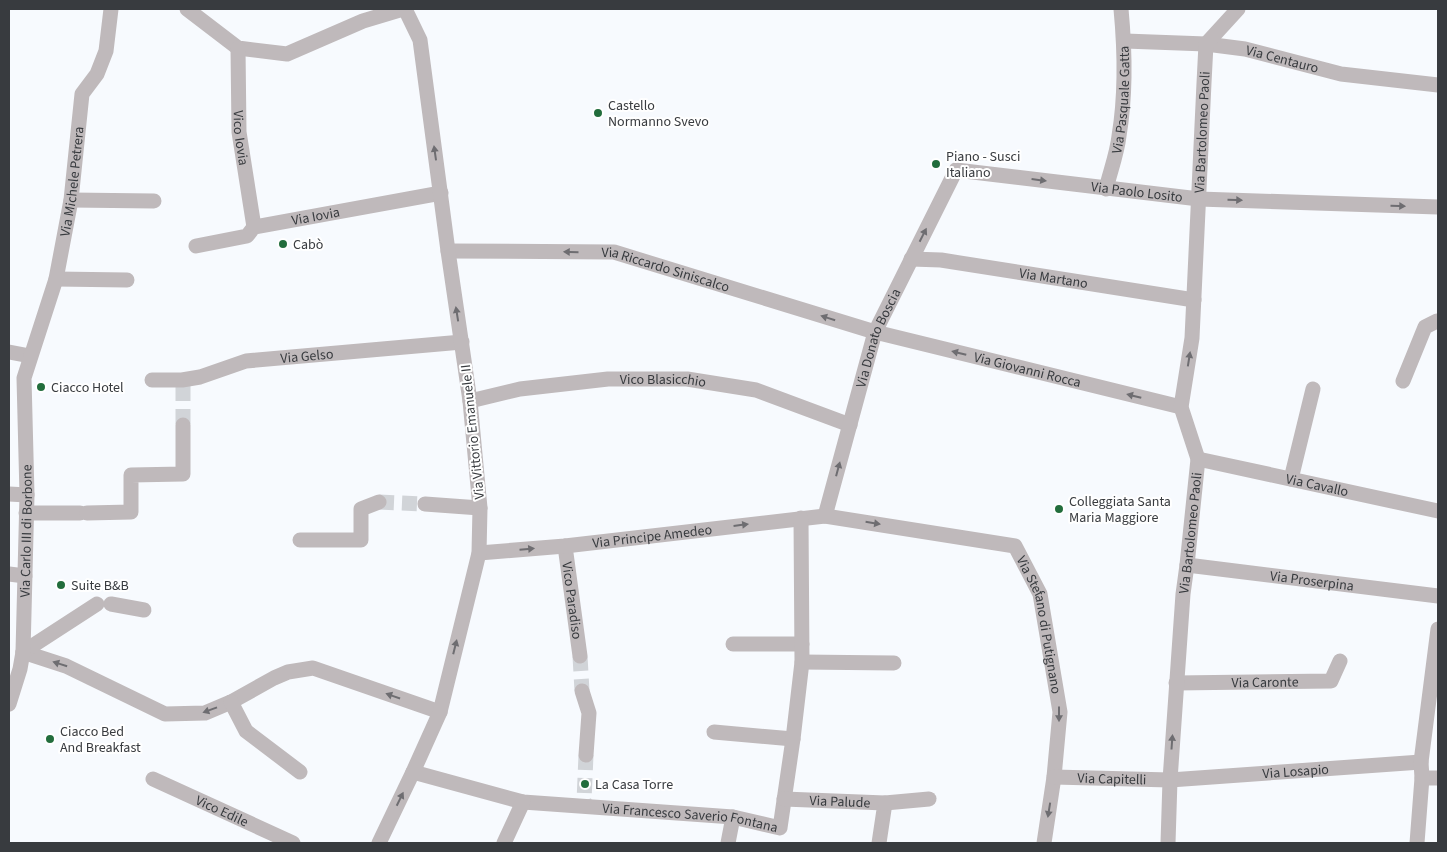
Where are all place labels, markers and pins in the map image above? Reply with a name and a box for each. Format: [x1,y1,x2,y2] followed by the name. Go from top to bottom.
[608,96,709,132] place label: Castello Normanno Svevo
[592,107,604,119] marker: Castello Normanno Svevo
[946,147,1020,183] place label: Piano - Susci Italiano
[930,158,942,170] marker: Piano - Susci Italiano
[293,235,323,255] place label: Cabò
[277,238,289,250] marker: Cabò
[51,378,124,398] place label: Ciacco Hotel
[35,381,47,393] marker: Ciacco Hotel
[1069,492,1171,528] place label: Colleggiata Santa Maria Maggiore
[1053,503,1065,515] marker: Colleggiata Santa Maria Maggiore
[71,576,129,596] place label: Suite B&B
[55,579,67,591] marker: Suite B&B
[60,722,141,758] place label: Ciacco Bed And Breakfast
[44,733,56,745] marker: Ciacco Bed And Breakfast
[595,775,673,795] place label: La Casa Torre
[579,778,591,790] marker: La Casa Torre

